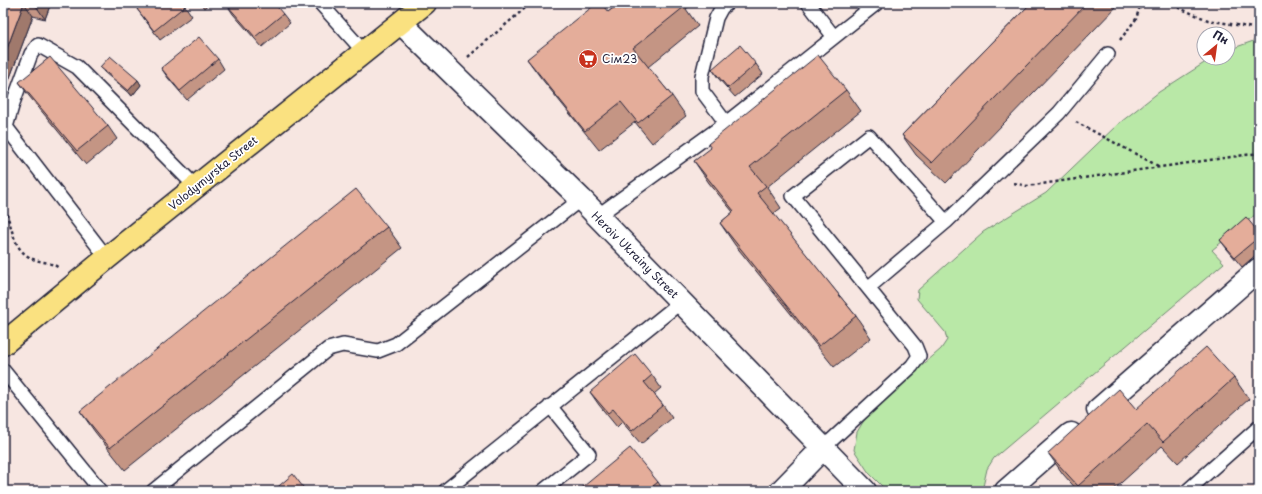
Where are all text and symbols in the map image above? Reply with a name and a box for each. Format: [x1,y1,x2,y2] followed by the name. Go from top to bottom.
[1196,26,1236,66] north arrow
[1210,26,1232,48] text: Пн
[577,48,599,70] supermarket icon: Сім23
[602,50,637,67] place label: Сім23
[165,131,261,214] street label: Volodymyrska Street
[588,207,683,302] street label: Heroiv Ukrainy Street

